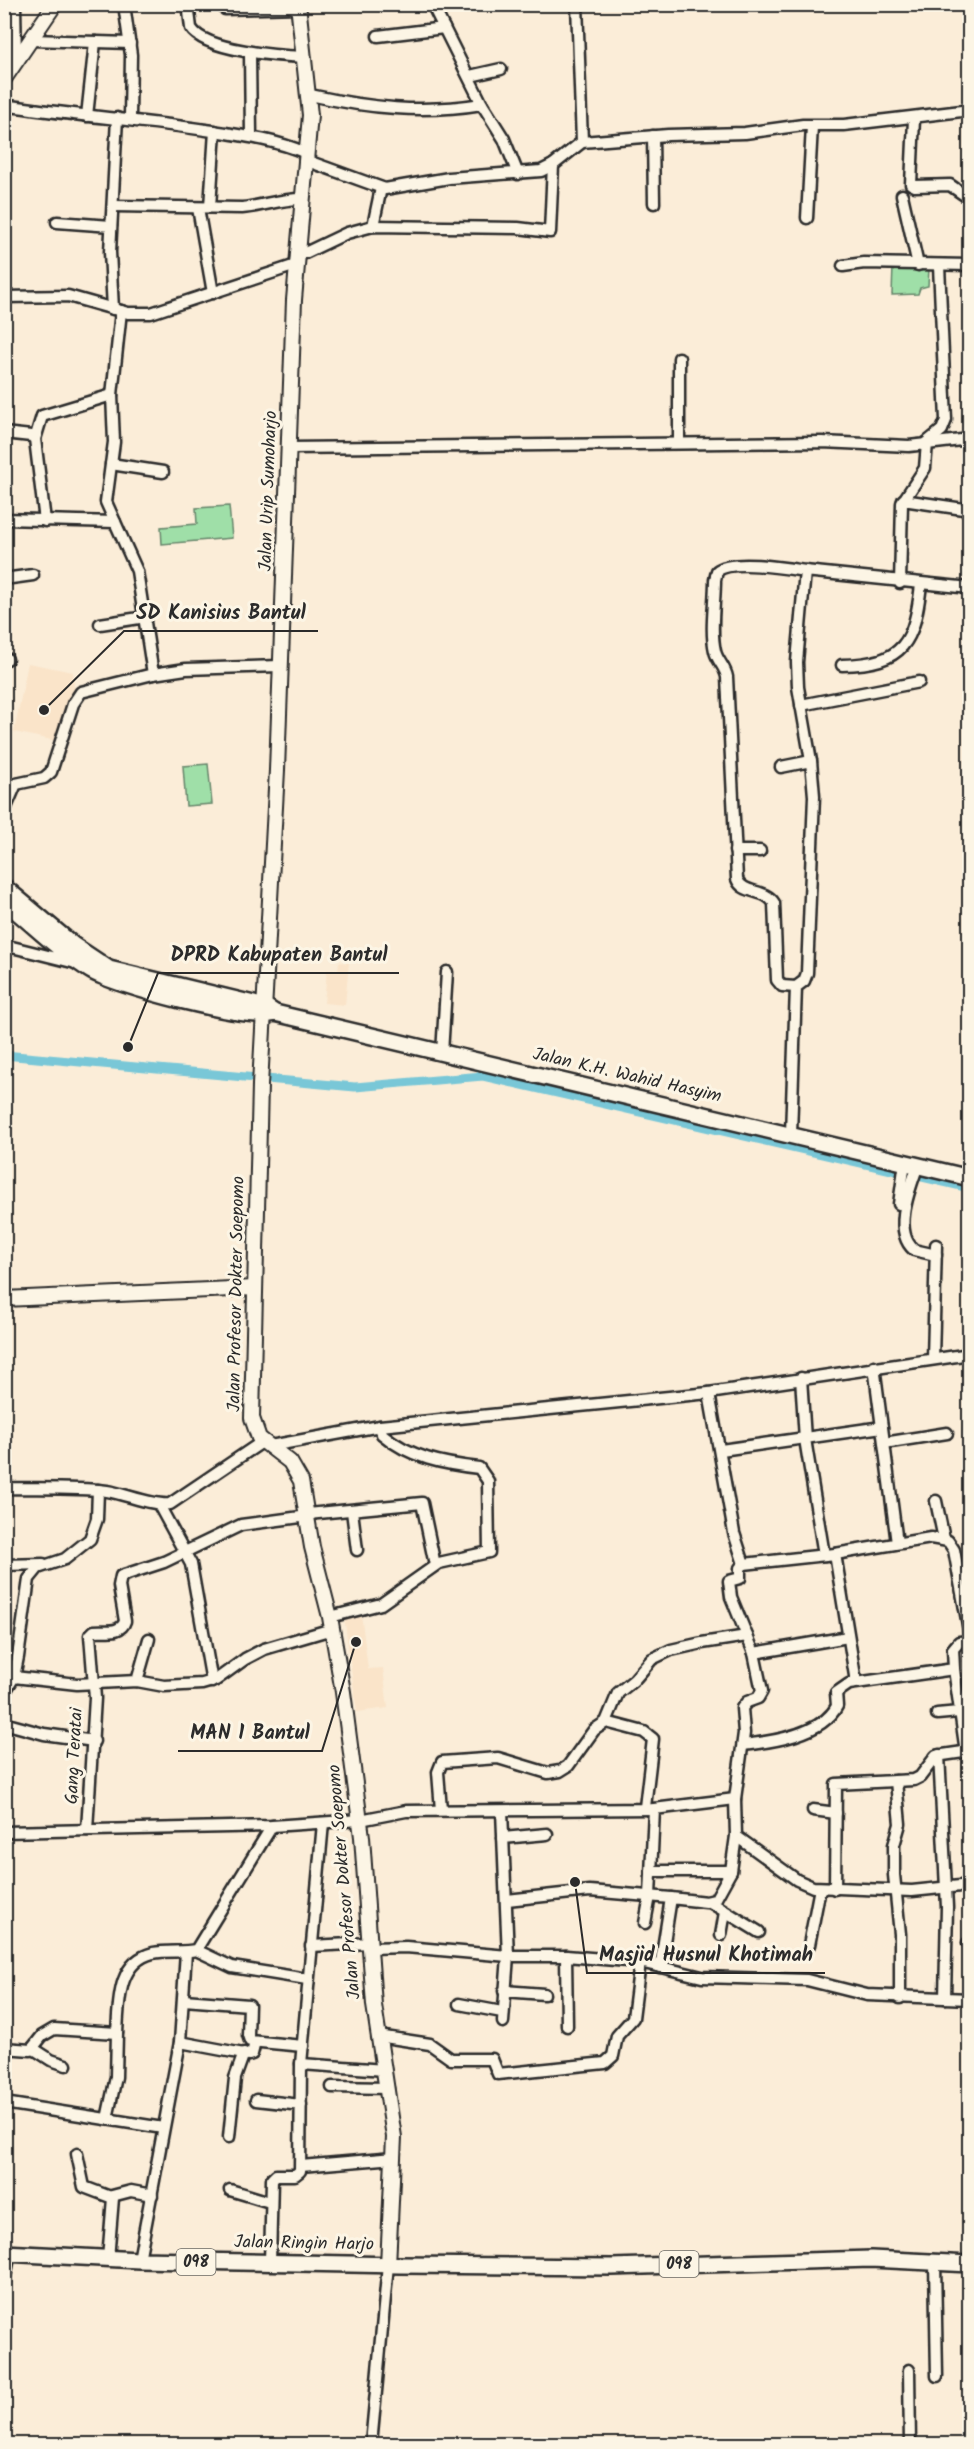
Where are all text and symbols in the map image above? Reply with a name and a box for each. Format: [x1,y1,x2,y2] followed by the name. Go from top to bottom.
[252,410,286,572] street label: Jalan Urip Sumoharjo
[124,593,318,631] callout: SD Kanisius Bantul
[136,598,307,630] text: SD Kanisius Bantul
[158,935,399,973] callout: DPRD Kabupaten Bantul
[171,940,388,972] text: DPRD Kabupaten Bantul
[530,1040,724,1112] street label: Jalan K.H. Wahid Hasyim
[220,1176,254,1412] street label: Jalan Profesor Dokter Soepomo
[58,1706,92,1805] street label: Gang Teratai
[178,1713,322,1751] callout: MAN 1 Bantul
[190,1718,310,1750] text: MAN 1 Bantul
[320,1763,370,2001] street label: Jalan Profesor Dokter Soepomo
[587,1935,825,1973] callout: Masjid Husnul Khotimah
[599,1940,813,1972] text: Masjid Husnul Khotimah
[234,2228,374,2260] street label: Jalan Ringin Harjo
[176,2249,216,2275] road number: 098
[660,2251,698,2277] road number: 098

